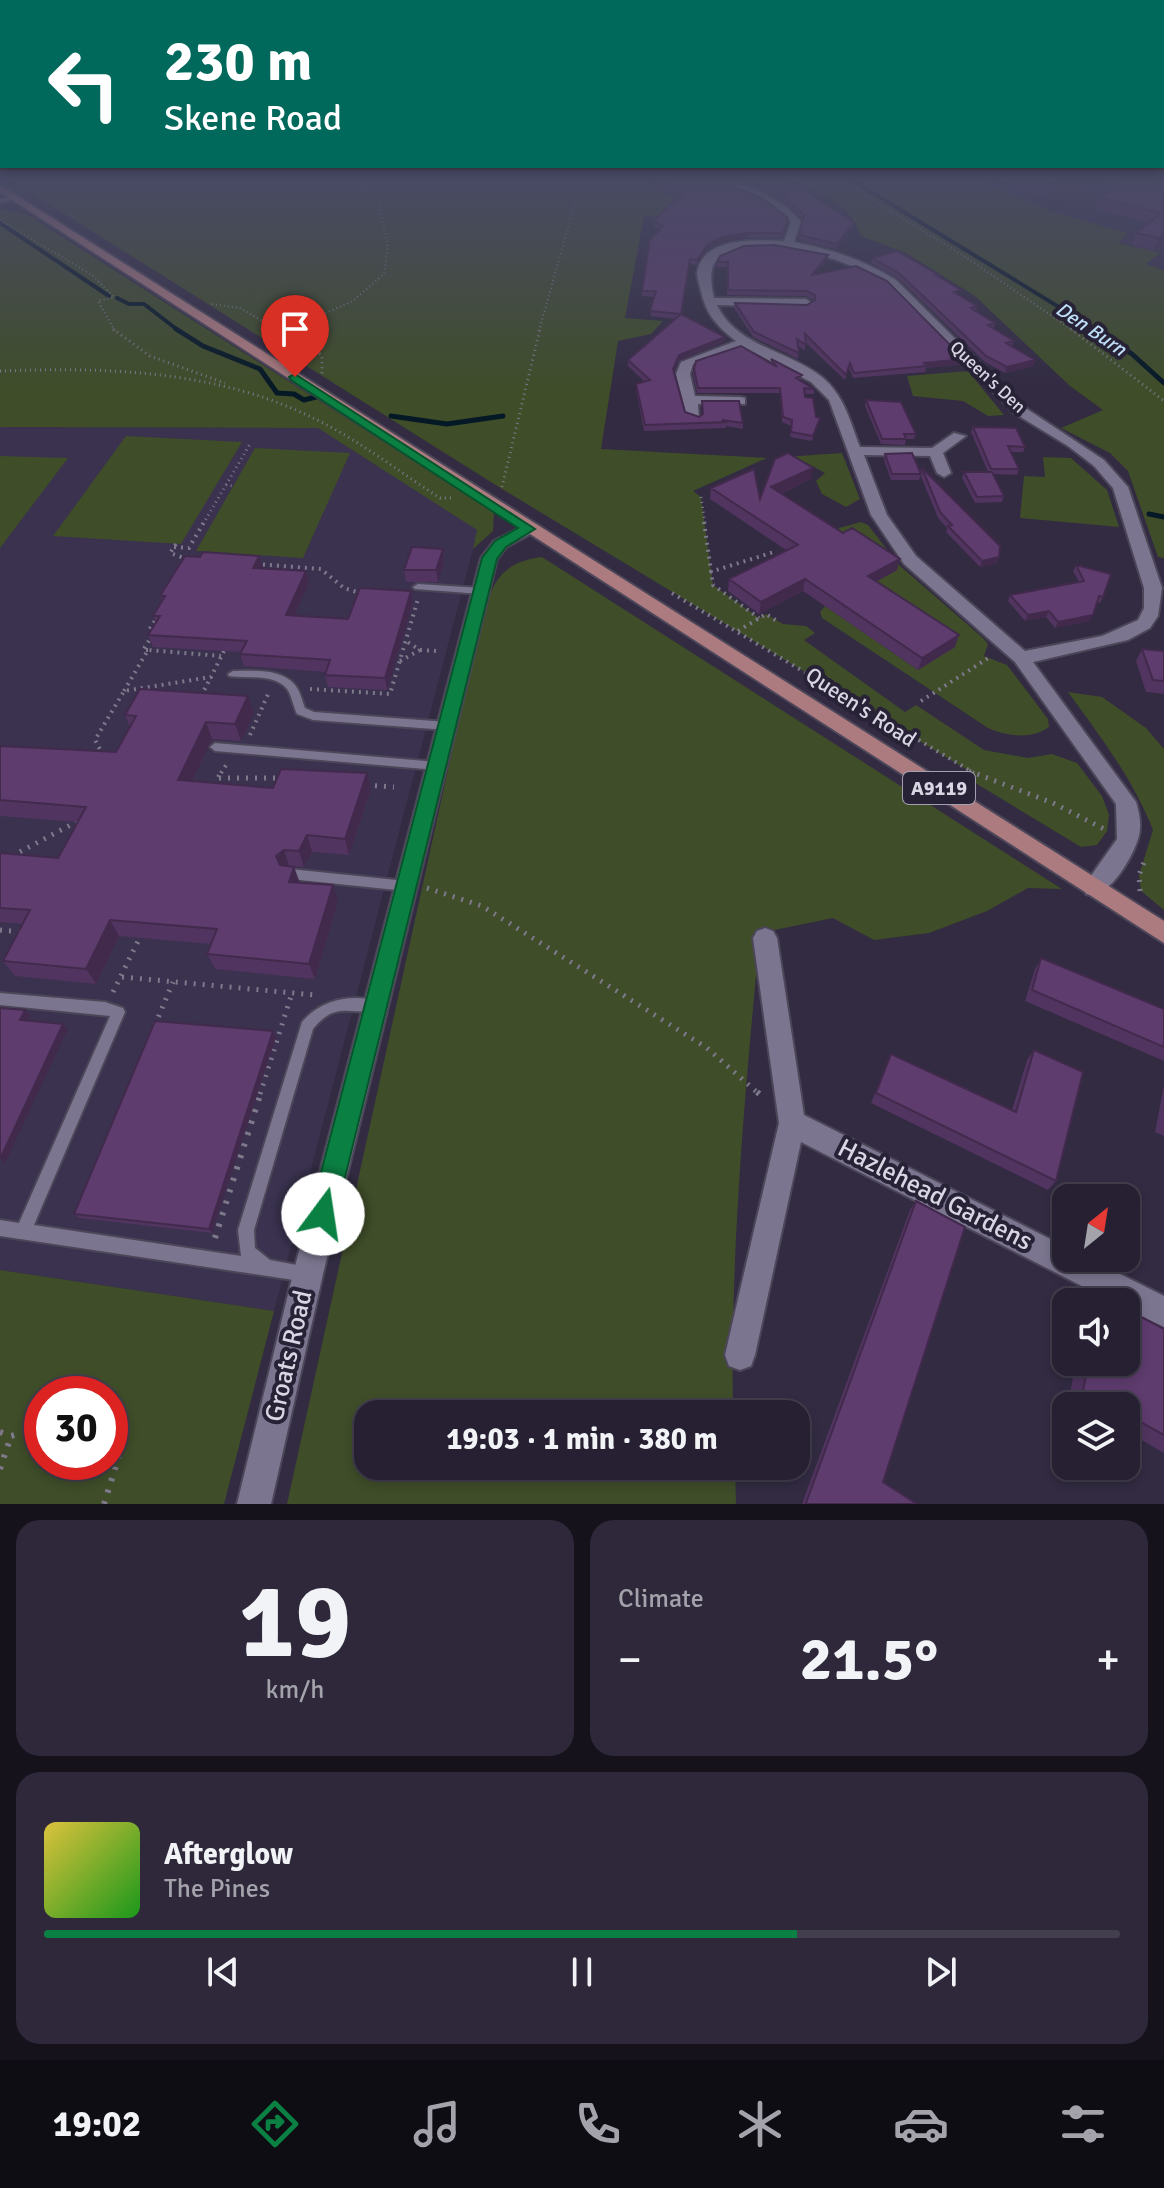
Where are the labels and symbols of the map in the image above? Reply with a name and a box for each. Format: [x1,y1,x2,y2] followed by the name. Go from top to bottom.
[261,295,329,377] pin
[1051,296,1132,362] water label: Den Burn
[946,336,1030,418] street label: Queen's Den
[801,661,921,753] street label: Queen's Road
[903,772,975,804] road number: A9119
[832,1132,1038,1258] street label: Hazlehead Gardens
[281,1172,365,1256] position arrow
[1052,1184,1140,1272] north arrow
[258,1287,320,1425] street label: Groats Road
[24,1376,128,1480] speed limit sign: 30

